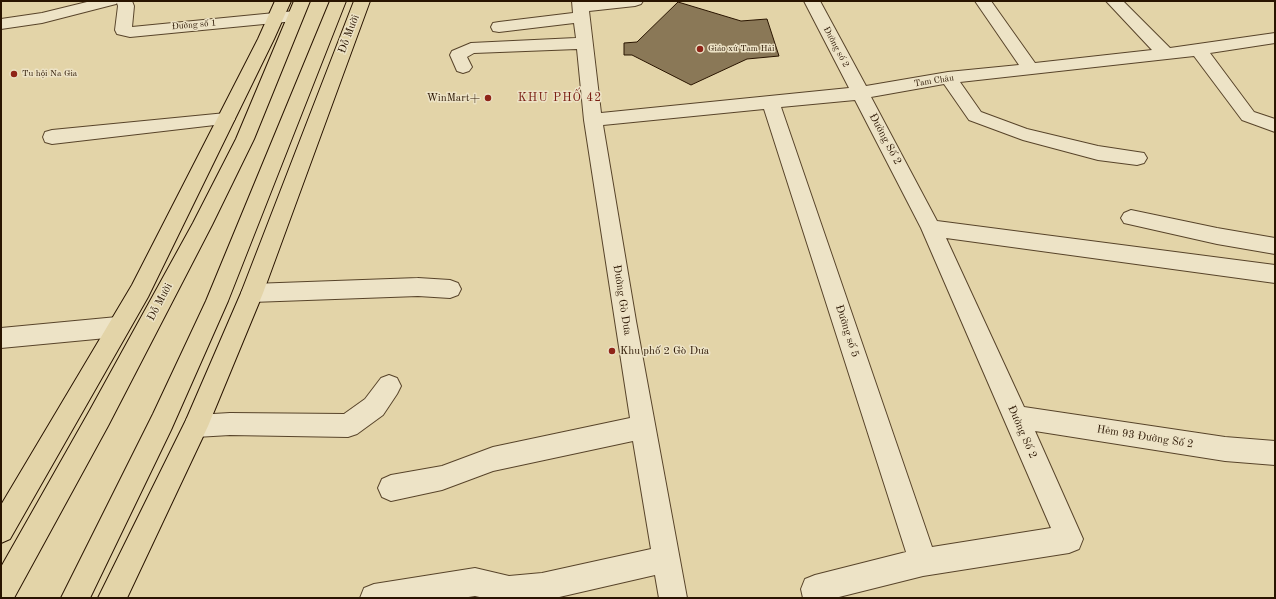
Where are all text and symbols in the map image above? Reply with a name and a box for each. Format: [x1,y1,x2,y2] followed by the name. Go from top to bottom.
[336,13,362,55] street label: Đỗ Mười
[171,18,217,32] street label: Đường số 1
[821,25,851,69] street label: Đường số 2
[695,44,705,54] marker: Giáo xứ Tam Hải
[708,44,774,54] place label: Giáo xứ Tam Hải
[9,69,19,79] marker: Tu hội Na Gia
[22,69,77,79] place label: Tu hội Na Gia
[913,73,955,89] street label: Tam Châu
[426,91,480,105] place label: WinMart+
[518,91,602,105] district label: KHU PHỐ 42
[483,93,493,103] marker: WinMart+
[866,111,904,167] street label: Đường Số 2
[610,264,634,336] street label: Đường Gò Dưa
[145,281,175,323] street label: Đỗ Mười
[832,303,862,359] street label: Đường số 5
[620,344,709,358] place label: Khu phố 2 Gò Dưa
[607,346,617,356] marker: Khu phố 2 Gò Dưa
[1004,404,1040,460] street label: Đường Số 2
[1096,423,1194,451] street label: Hẻm 93 Đường Số 2

